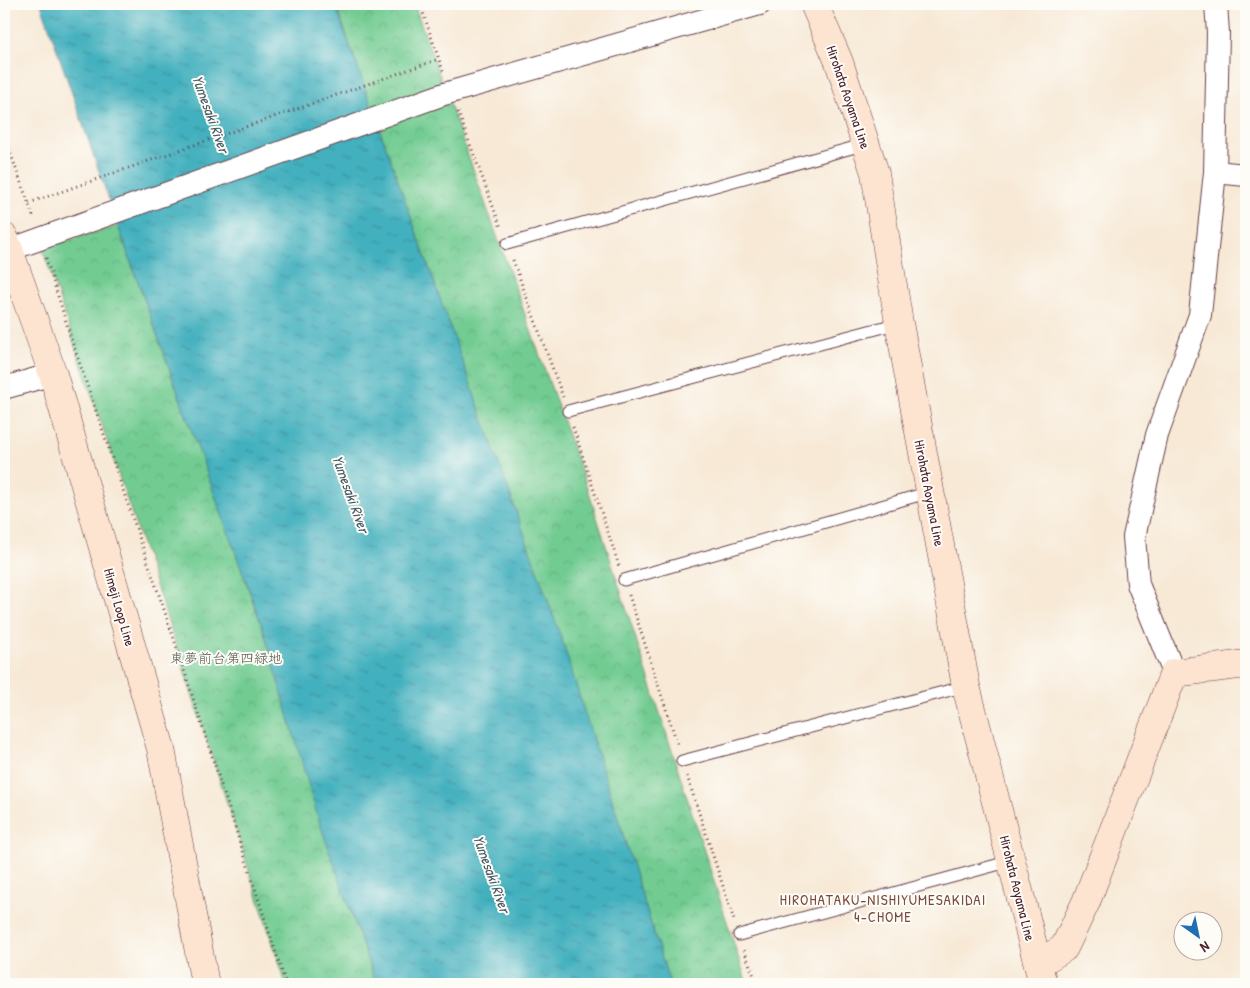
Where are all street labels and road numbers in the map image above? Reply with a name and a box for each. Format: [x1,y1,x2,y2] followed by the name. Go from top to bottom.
[821,43,876,152] street label: Hirohata Aoyama Line
[909,438,950,548] street label: Hirohata Aoyama Line
[99,566,140,649] street label: Himeji Loop Line
[995,833,1040,943] street label: Hirohata Aoyama Line

